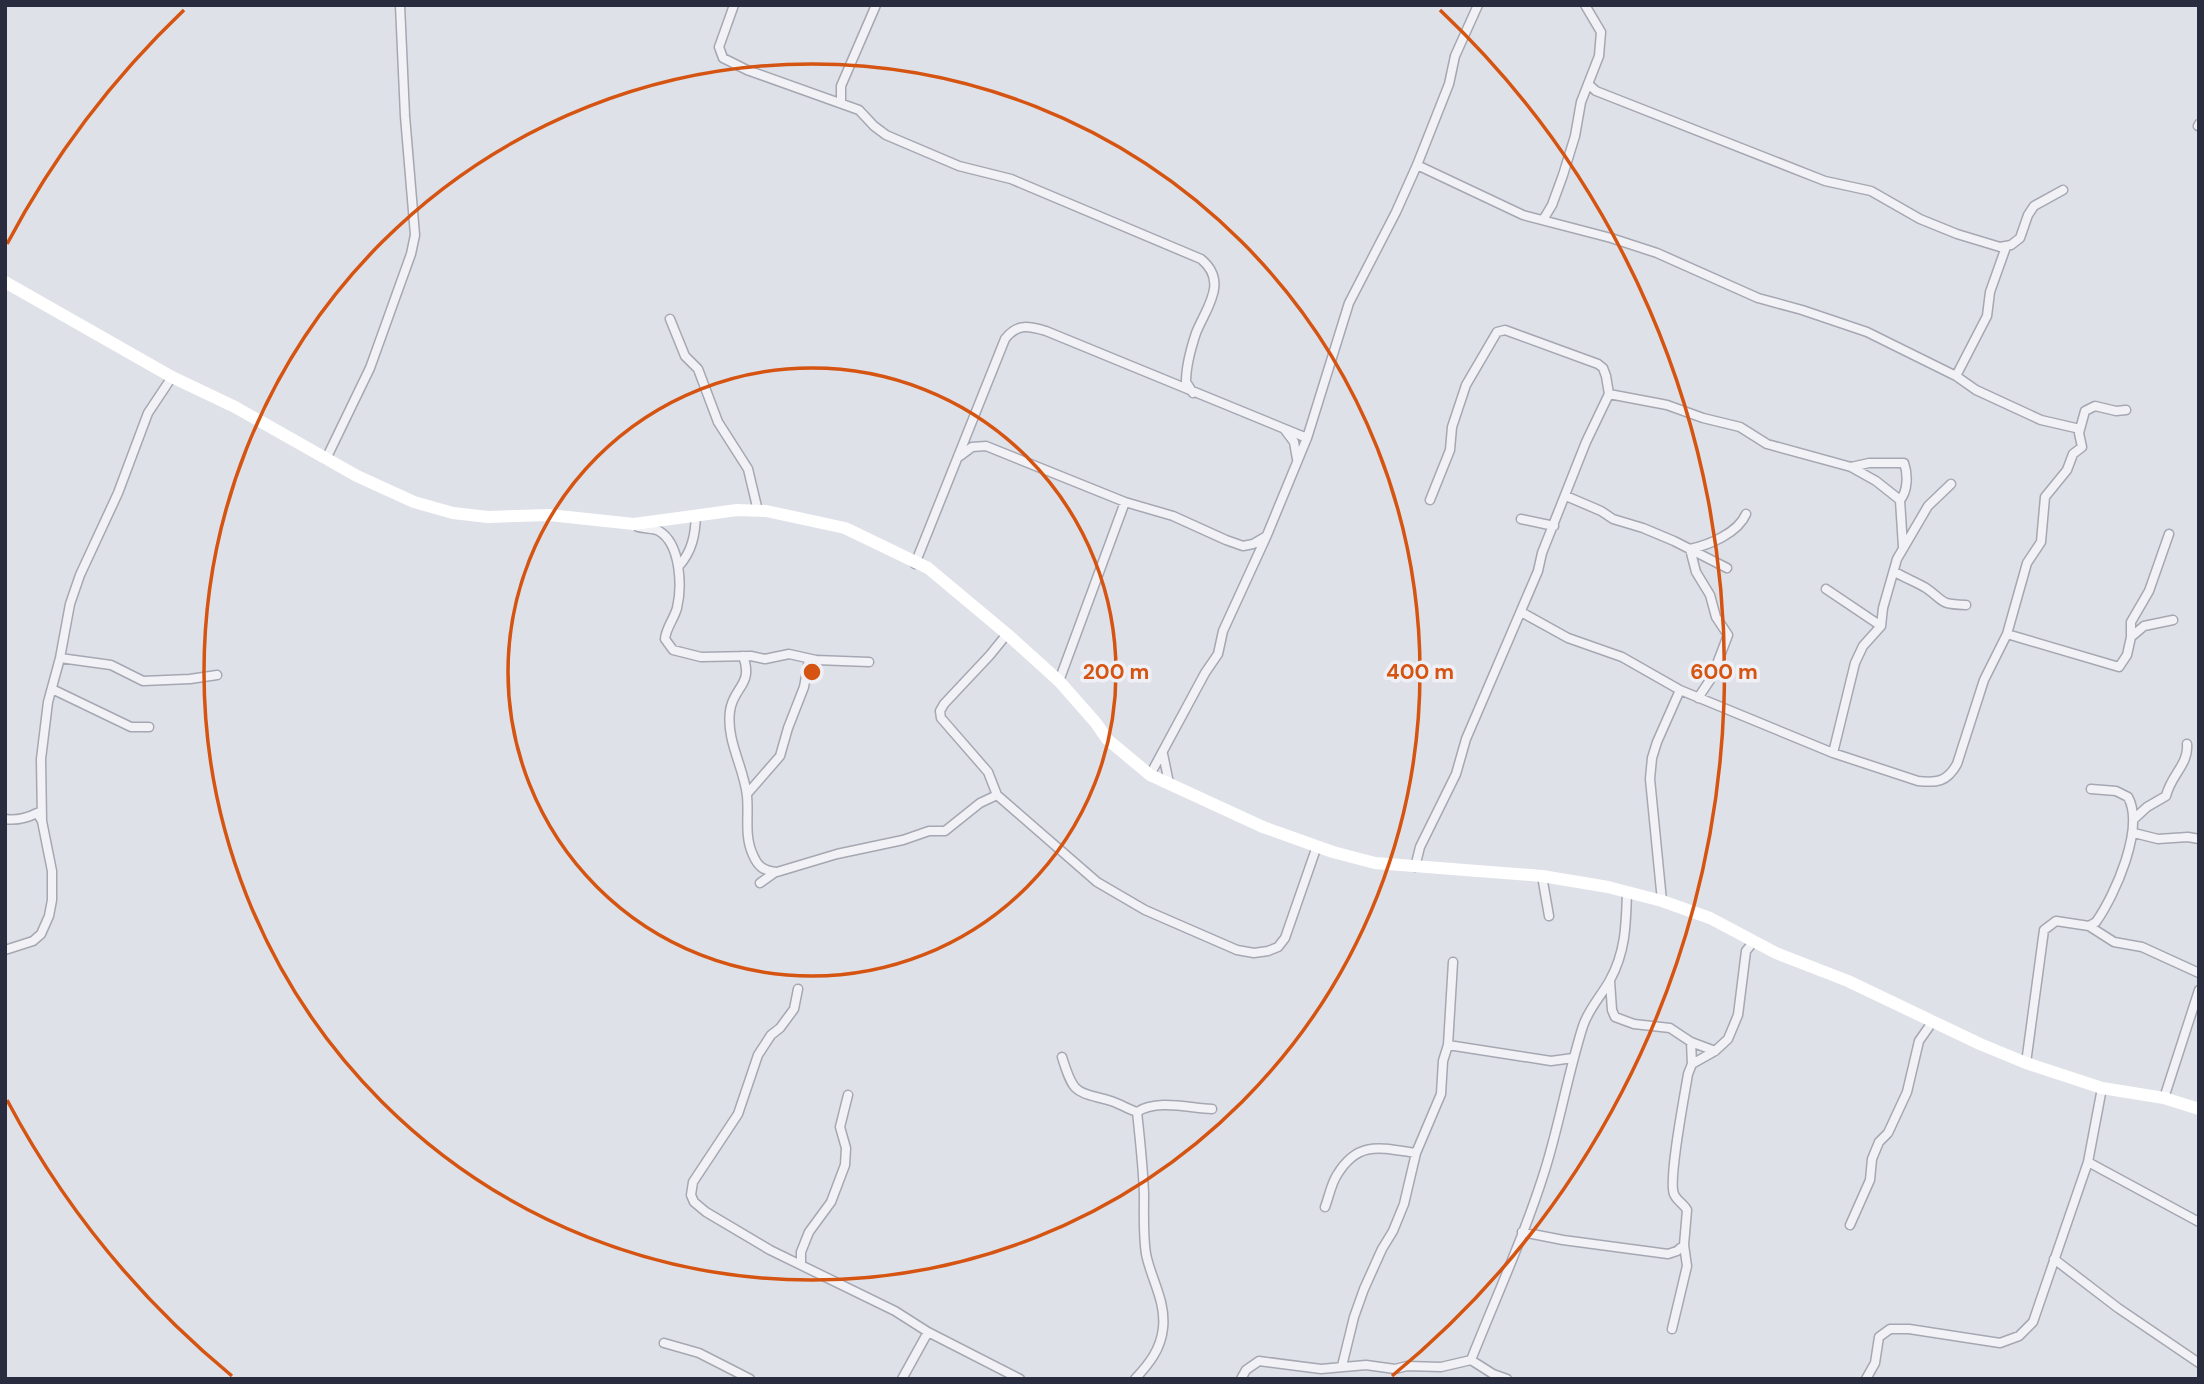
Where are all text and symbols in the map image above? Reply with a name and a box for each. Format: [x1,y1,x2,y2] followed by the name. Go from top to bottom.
[1083,658,1149,686] text: 200 m
[1386,658,1454,686] text: 400 m
[1690,658,1758,686] text: 600 m
[800,660,824,684] centre of rings

